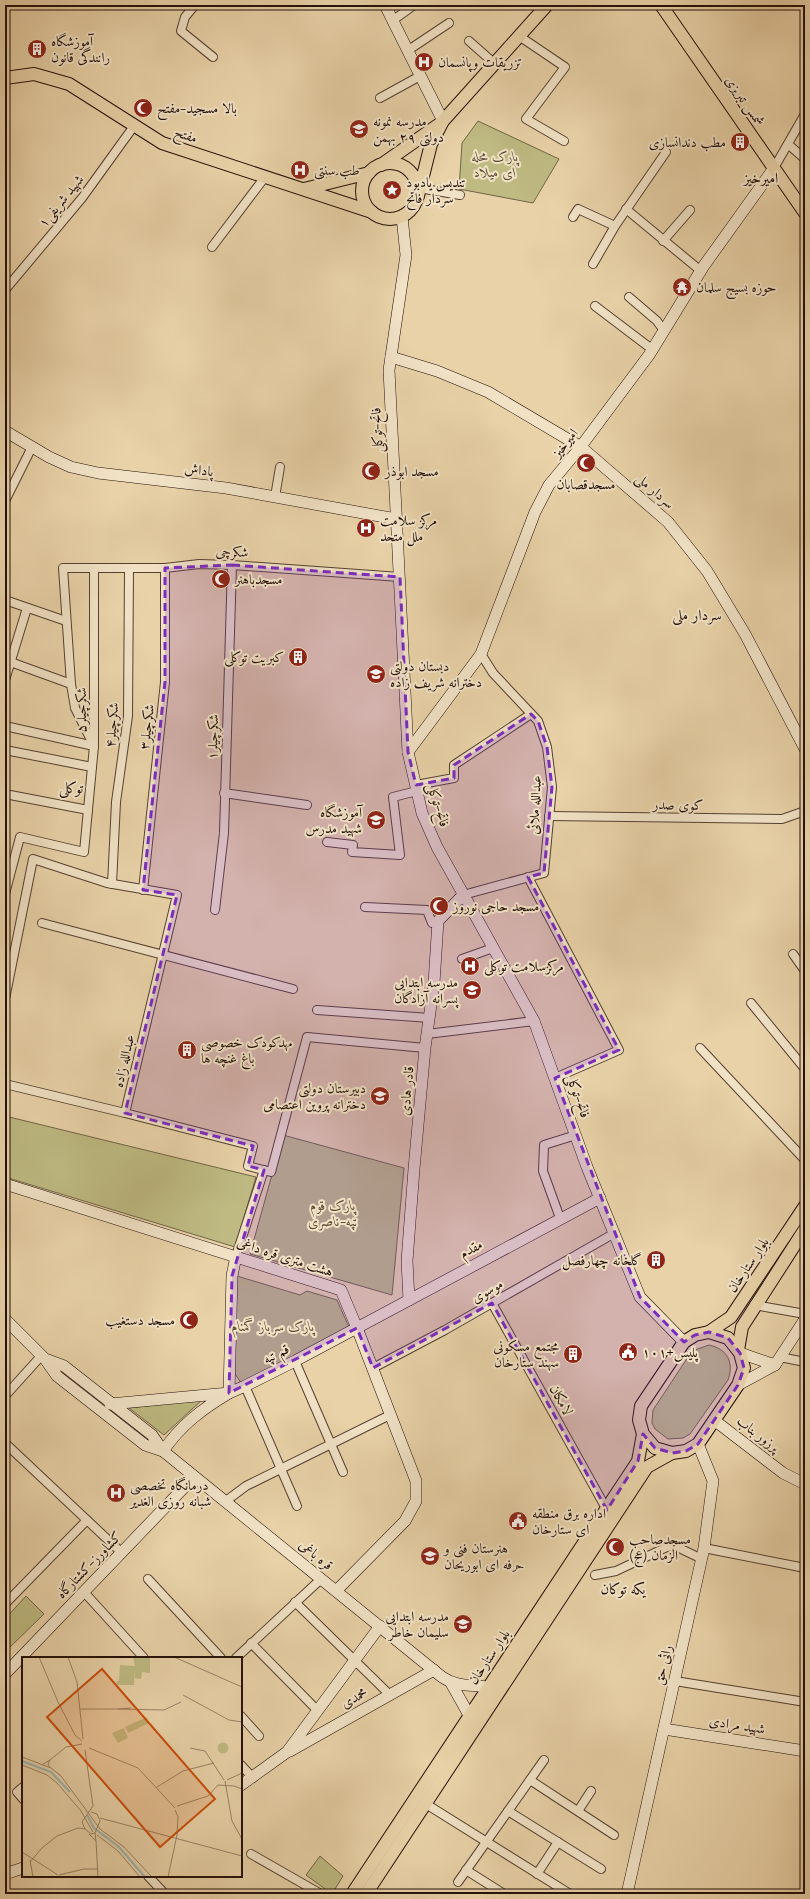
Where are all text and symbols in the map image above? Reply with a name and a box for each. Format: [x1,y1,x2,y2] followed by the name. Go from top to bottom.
[51,32,110,67] place label: آموزشگاه رانندگی قانون
[26,38,48,60] building icon: آموزشگاه رانندگی قانون
[413,51,435,73] hospital icon: تزریقات وپانسمان
[438,53,522,73] place label: تزریقات وپانسمان
[721,72,769,130] street label: شمس تبریزی
[132,97,154,119] mosque icon: بالا مسجید-مفتح
[157,99,237,121] place label: بالا مسجید-مفتح
[373,112,444,147] place label: مدرسه نمونه دولتی ۲۹ بهمن
[348,118,370,140] school or university icon: مدرسه نمونه دولتی ۲۹ بهمن
[171,122,200,151] street label: مفتح
[729,131,751,153] building icon: مطب دندانسازی
[649,133,726,152] place label: مطب دندانسازی
[472,147,520,182] park label: پارک محله ای میلاد
[289,159,311,181] hospital icon: طب سنتی
[314,161,360,180] place label: طب سنتی
[742,168,778,188] district label: امیرخیز
[34,170,89,232] street label: شهید شریفی۱
[406,173,466,211] place label: تندیس یادبود سردار فاتح
[381,179,403,201] place icon: تندیس یادبود سردار فاتح
[671,276,693,298] temple icon: حوزه بسیج سلمان
[696,278,776,300] place label: حوزه بسیج سلمان
[366,407,391,453] street label: فاتح-توکلی
[546,424,583,463] street label: امیرخیز
[575,452,597,474] mosque icon: مسجدقصابان
[183,459,216,482] street label: پاداش
[360,460,382,482] mosque icon: مسجد ابوذر
[383,462,439,481] place label: مسجد ابوذر
[631,469,679,513] street label: سردار ملی
[557,475,615,494] place label: مسجدقصابان
[380,511,437,547] place label: مرکز سلامت ملل متحد
[355,517,377,539] hospital icon: مرکز سلامت ملل متحد
[215,542,249,562] street label: شکرچی
[210,568,232,590] mosque icon: مسجدباهنر
[233,570,282,589] place label: مسجدباهنر
[672,605,722,626] district label: سردار ملی
[287,646,309,668] building icon: کبریت توکلی
[224,648,284,667] place label: کبریت توکلی
[390,657,482,692] place label: دبستان دولتی دخترانه شریف زاده
[365,663,387,685] school or university icon: دبستان دولتی دخترانه شریف زاده
[72,687,91,733] street label: شکرچیلر۵
[101,701,123,749] street label: شکرچیلر۴
[135,703,159,751] street label: شکرچیلر۳
[203,714,223,760] street label: شکرچیلر۱
[524,775,546,835] street label: عبدالله ملائی
[59,778,83,799] district label: توکلی
[419,780,454,831] street label: فاتح-توکلی
[651,795,703,815] street label: کوی صدر
[305,803,364,838] place label: آموزشگاه شهید مدرس
[365,809,387,831] school or university icon: آموزشگاه شهید مدرس
[428,895,450,917] mosque icon: مسجد حاجی نوروز
[451,897,539,916] place label: مسجد حاجی نوروز
[459,955,481,977] hospital icon: مرکزسلامت توکلی
[484,957,564,976] place label: مرکزسلامت توکلی
[394,973,459,1009] place label: مدرسه ابتدایی پسرانه آزادگان
[461,979,483,1001] school or university icon: مدرسه ابتدایی پسرانه آزادگان
[109,1033,139,1089] street label: عبدالله زاده
[201,1033,292,1070] place label: مهدکودک خصوصی باغ غنچه ها
[176,1039,198,1061] building icon: مهدکودک خصوصی باغ غنچه ها
[395,1066,419,1116] street label: قادر هادی
[558,1071,595,1122] street label: فاتح-توکلی
[263,1079,366,1114] place label: دبیرستان دولتی دخترانه پروین اعتصامی
[369,1085,391,1107] school or university icon: دبیرستان دولتی دخترانه پروین اعتصامی
[308,1196,358,1231] park label: پارک قوم تپه-ناصری
[234,1232,336,1282] street label: هشت متری قره داغی
[723,1233,774,1296] street label: بلوار ستارخان
[456,1235,487,1266] street label: مقدم
[645,1249,667,1271] building icon: گلخانه چهارفصل
[562,1251,642,1271] place label: گلخانه چهارفصل
[468,1274,506,1308] street label: موسوی
[178,1309,200,1331] mosque icon: مسجد دستغیب
[105,1311,175,1330] place label: مسجد دستغیب
[232,1317,316,1339] park label: پارک سرباز گمنام
[493,1337,560,1372] place label: مجتمع مسکونی سهند ستارخان
[260,1339,294,1372] street label: قم تپه
[617,1341,639,1363] public building icon: پلیس+۱۰۱
[562,1343,584,1365] building icon: مجتمع مسکونی سهند ستارخان
[642,1343,699,1363] place label: پلیس+۱۰۱
[545,1381,577,1419] street label: لامکان
[733,1412,785,1457] street label: پرزور بناب
[128,1476,211,1511] place label: درمانگاه تخصصی شبانه روزی الغدیر
[105,1482,127,1504] hospital icon: درمانگاه تخصصی شبانه روزی الغدیر
[532,1504,606,1539] place label: اداره برق منطقه ای ستارخان
[507,1510,529,1532] public building icon: اداره برق منطقه ای ستارخان
[52,1527,126,1603] street label: کشاورز-کشتارگاه
[629,1530,691,1568] place label: مسجدصاحب الزمان (عج)
[295,1535,337,1575] street label: قره باغی
[604,1536,626,1558] mosque icon: مسجدصاحب الزمان (عج)
[442,1539,524,1574] place label: هنرستان فنی و حرفه ای ابوریحان
[419,1545,441,1567] school or university icon: هنرستان فنی و حرفه ای ابوریحان
[601,1579,647,1599] district label: یکه توکان
[386,1607,449,1642] place label: مدرسه ابتدایی سلیمان خاطر
[452,1613,474,1635] school or university icon: مدرسه ابتدایی سلیمان خاطر
[464,1625,515,1688] street label: بلوار ستارخان
[649,1643,677,1687] street label: راثی حق
[22,1657,242,1877] inset map
[337,1683,371,1713] street label: محمدی
[708,1711,767,1739] street label: شهید مرادی

